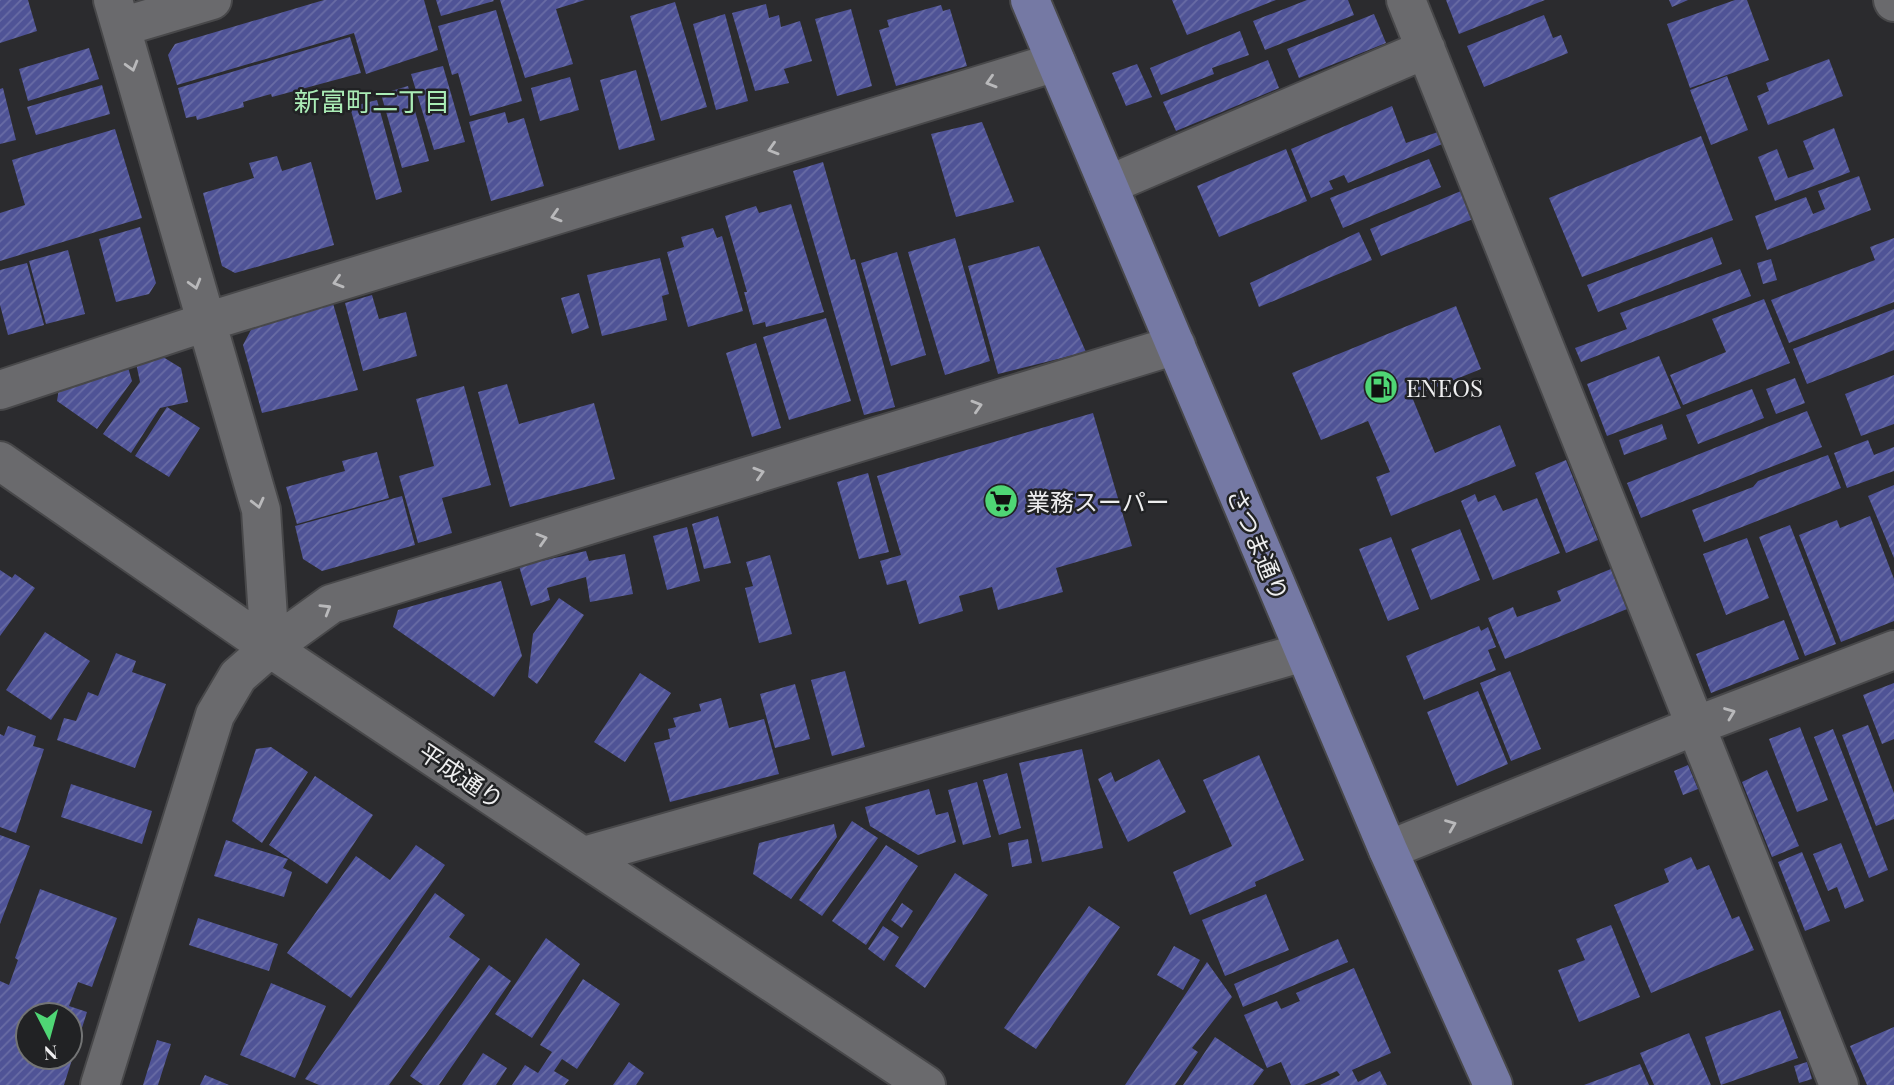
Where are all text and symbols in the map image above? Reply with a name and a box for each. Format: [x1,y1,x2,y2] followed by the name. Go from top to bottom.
[123,59,138,71] one-way arrow
[985,74,997,89] one-way arrow
[294,83,450,118] district label: 新富町二丁目
[767,141,780,155] one-way arrow
[550,207,562,222] one-way arrow
[332,274,344,289] one-way arrow
[187,278,202,290] one-way arrow
[1362,368,1400,406] fuel station icon: ENEOS
[1406,371,1483,403] place label: ENEOS
[971,400,983,415] one-way arrow
[753,466,765,481] one-way arrow
[982,482,1020,520] supermarket icon: 業務スーパー
[1221,483,1297,605] street label: さつま通り
[1026,485,1170,517] place label: 業務スーパー
[250,496,264,508] one-way arrow
[535,533,547,548] one-way arrow
[318,604,331,617] one-way arrow
[1724,707,1736,721] one-way arrow
[413,735,511,815] street label: 平成通り
[1444,819,1456,833] one-way arrow
[14,1001,84,1071] north arrow
[42,1040,59,1068] text: N

